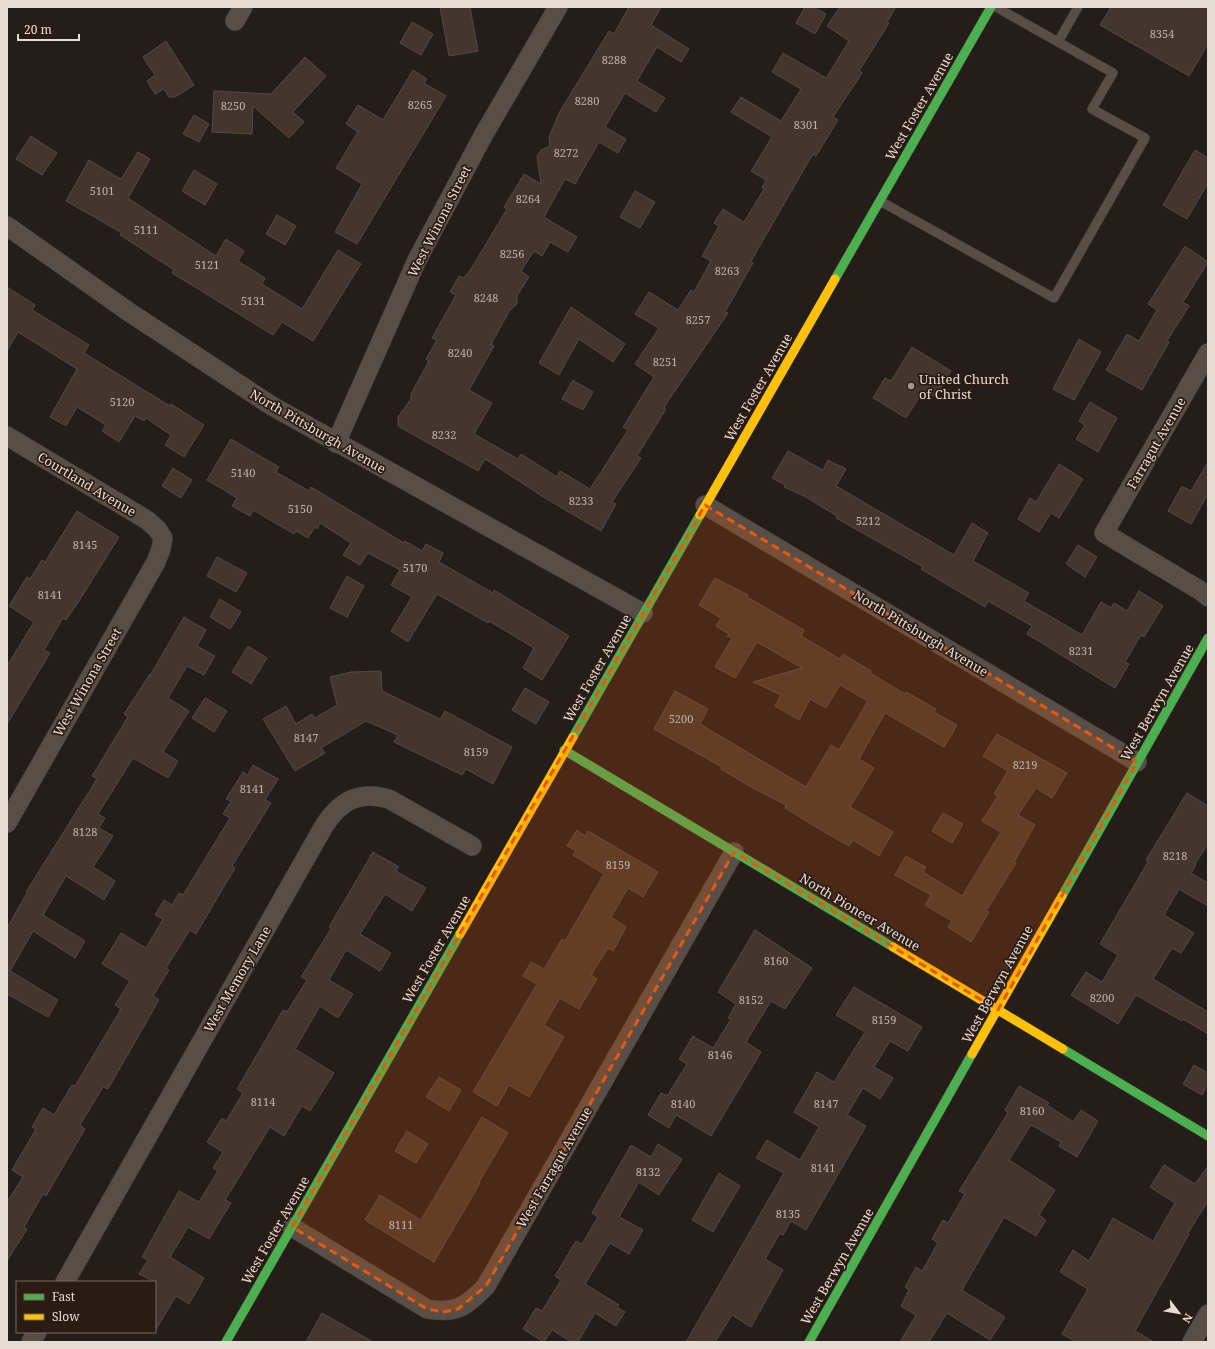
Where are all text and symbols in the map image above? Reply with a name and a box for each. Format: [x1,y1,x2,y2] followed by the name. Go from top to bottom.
[18,16,79,42] scale bar
[24,21,52,38] text: 20 m
[1150,26,1174,41] house number: 8354
[881,49,957,163] street label: West Foster Avenue
[602,52,626,67] house number: 8288
[575,93,599,108] house number: 8280
[408,97,432,112] house number: 8265
[221,98,245,113] house number: 8250
[794,117,818,132] house number: 8301
[554,145,578,160] house number: 8272
[403,162,475,280] street label: West Winona Street
[90,183,114,198] house number: 5101
[516,191,540,206] house number: 8264
[134,222,158,237] house number: 5111
[500,246,524,261] house number: 8256
[195,257,219,272] house number: 5121
[715,263,739,278] house number: 8263
[474,290,498,305] house number: 8248
[241,293,265,308] house number: 5131
[686,312,710,327] house number: 8257
[720,330,796,444] street label: West Foster Avenue
[448,345,472,360] house number: 8240
[653,354,677,369] house number: 8251
[919,370,1009,403] place label: United Church of Christ
[906,381,916,391] marker: United Church of Christ
[247,385,389,477] street label: North Pittsburgh Avenue
[110,394,134,409] house number: 5120
[1122,394,1190,492] street label: Farragut Avenue
[432,427,456,442] house number: 8232
[34,447,140,521] street label: Courtland Avenue
[231,465,255,480] house number: 5140
[569,493,593,508] house number: 8233
[288,501,312,516] house number: 5150
[856,513,880,528] house number: 5212
[73,537,97,552] house number: 8145
[403,560,427,575] house number: 5170
[850,586,992,680] street label: North Pittsburgh Avenue
[38,587,62,602] house number: 8141
[559,611,635,725] street label: West Foster Avenue
[49,624,126,740] street label: West Winona Street
[1116,640,1198,764] street label: West Berwyn Avenue
[1069,643,1093,658] house number: 8231
[669,711,693,726] house number: 5200
[294,730,318,745] house number: 8147
[464,744,488,759] house number: 8159
[1013,757,1037,772] house number: 8219
[240,781,264,796] house number: 8141
[73,824,97,839] house number: 8128
[1163,848,1187,863] house number: 8218
[606,857,630,872] house number: 8159
[796,869,924,955] street label: North Pioneer Avenue
[398,892,474,1006] street label: West Foster Avenue
[199,922,275,1036] street label: West Memory Lane
[957,922,1037,1046] street label: West Berwyn Avenue
[764,953,788,968] house number: 8160
[1090,990,1114,1005] house number: 8200
[739,992,763,1007] house number: 8152
[872,1012,896,1027] house number: 8159
[708,1047,732,1062] house number: 8146
[251,1094,275,1109] house number: 8114
[671,1096,695,1111] house number: 8140
[814,1096,838,1111] house number: 8147
[512,1103,596,1231] street label: West Farragut Avenue
[1020,1103,1044,1118] house number: 8160
[811,1160,835,1175] house number: 8141
[636,1164,660,1179] house number: 8132
[237,1173,313,1287] street label: West Foster Avenue
[796,1204,878,1328] street label: West Berwyn Avenue
[776,1206,800,1221] house number: 8135
[389,1217,413,1232] house number: 8111
[16,1281,156,1333] legend
[52,1288,75,1305] text: Fast
[1159,1293,1199,1333] north arrow
[52,1308,80,1325] text: Slow
[1179,1311,1197,1326] text: N

